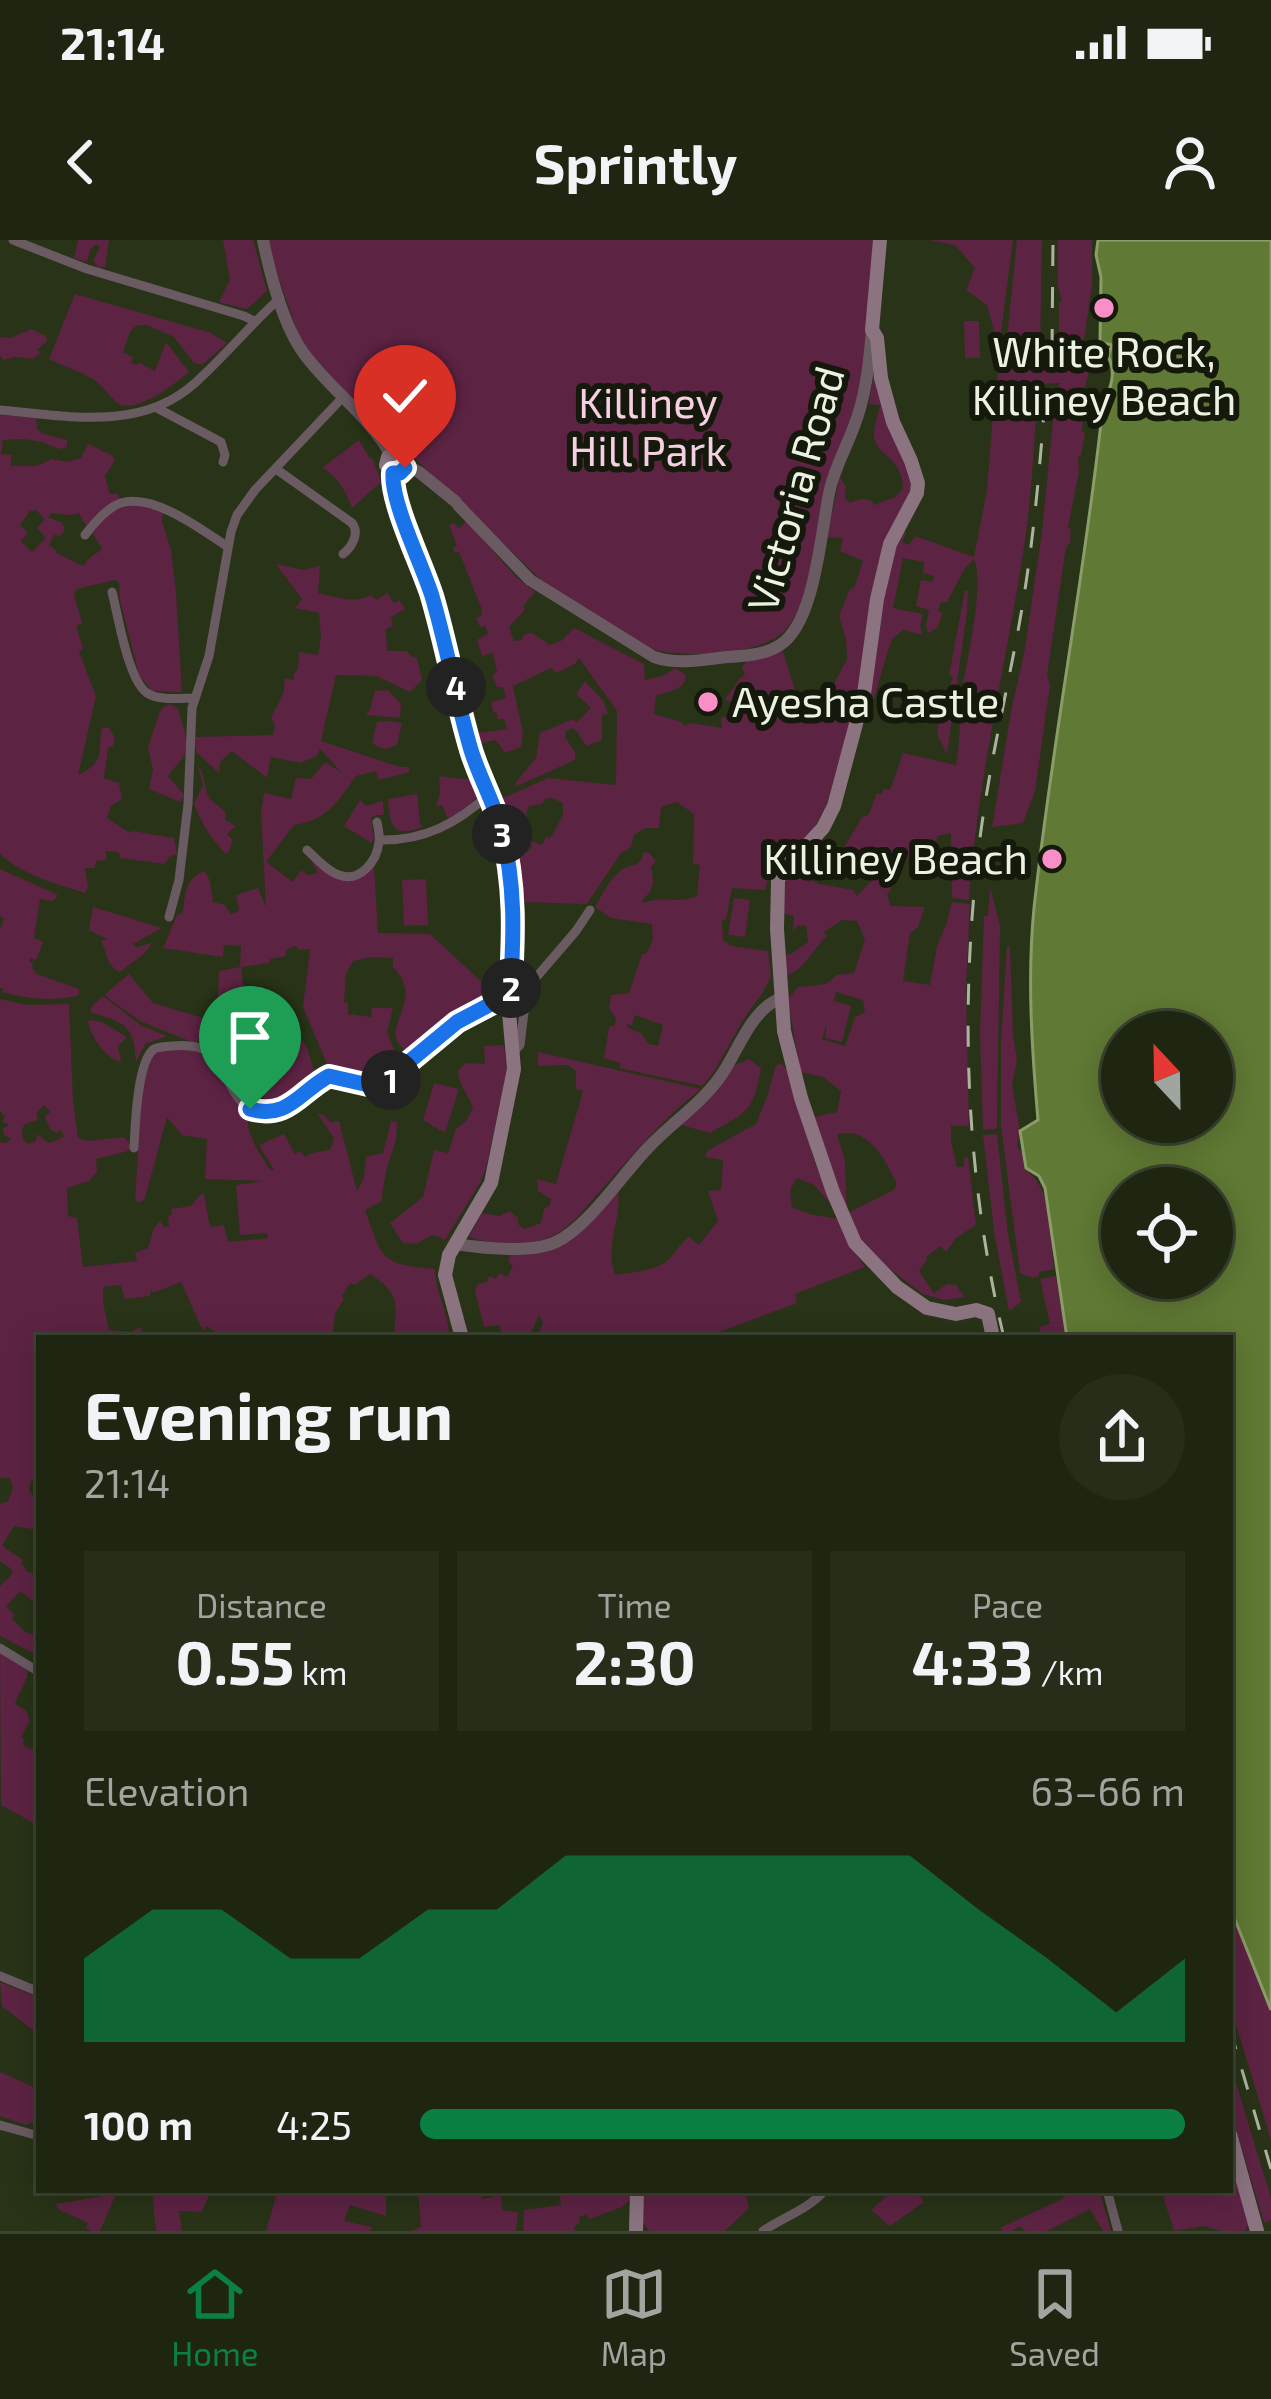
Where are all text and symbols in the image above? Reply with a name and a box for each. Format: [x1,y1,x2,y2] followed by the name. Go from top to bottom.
[60,15,165,69] text: 21:14
[48,129,114,195] icon: back
[1157,129,1223,195] icon: person
[534,130,737,195] text: Sprintly
[1091,295,1117,321] marker: White Rock, Killiney Beach
[972,325,1236,423] place label: White Rock, Killiney Beach
[354,345,456,468] pin
[735,360,853,617] street label: Victoria Road
[372,363,438,429] icon: check
[569,376,727,474] park label: Killiney Hill Park
[426,657,486,717] pin: 4
[445,667,467,707] text: 4
[732,675,999,725] place label: Ayesha Castle
[695,689,721,715] marker: Ayesha Castle
[472,804,532,864] pin: 3
[493,814,511,854] text: 3
[763,832,1028,882] place label: Killiney Beach
[1039,846,1065,872] marker: Killiney Beach
[481,958,541,1018] pin: 2
[501,968,521,1008] text: 2
[199,986,301,1109] pin
[217,1004,283,1070] icon: arrive
[1101,1011,1233,1143] north arrow
[1101,1011,1233,1299] map controls
[361,1050,421,1110] pin: 1
[384,1060,398,1100] text: 1
[1101,1167,1233,1299] button: locate
[84,1374,453,1453] text: Evening run
[1059,1374,1185,1500] button: share
[84,1459,170,1506] text: 21:14
[196,1585,327,1625] text: Distance
[598,1585,672,1625] text: Time
[972,1585,1043,1625] text: Pace
[176,1625,294,1697] text: 0.55
[573,1625,696,1697] text: 2:30
[912,1625,1033,1697] text: 4:33
[294,1652,347,1692] text: km
[1033,1652,1103,1692] text: /km
[84,1767,249,1814] text: Elevation
[1030,1767,1185,1814] text: 63–66 m
[84,2101,193,2148] text: 100 m
[276,2101,352,2148] text: 4:25
[171,2261,259,2373] tab: Home
[601,2261,667,2373] tab: Map
[1009,2261,1100,2373] tab: Saved

